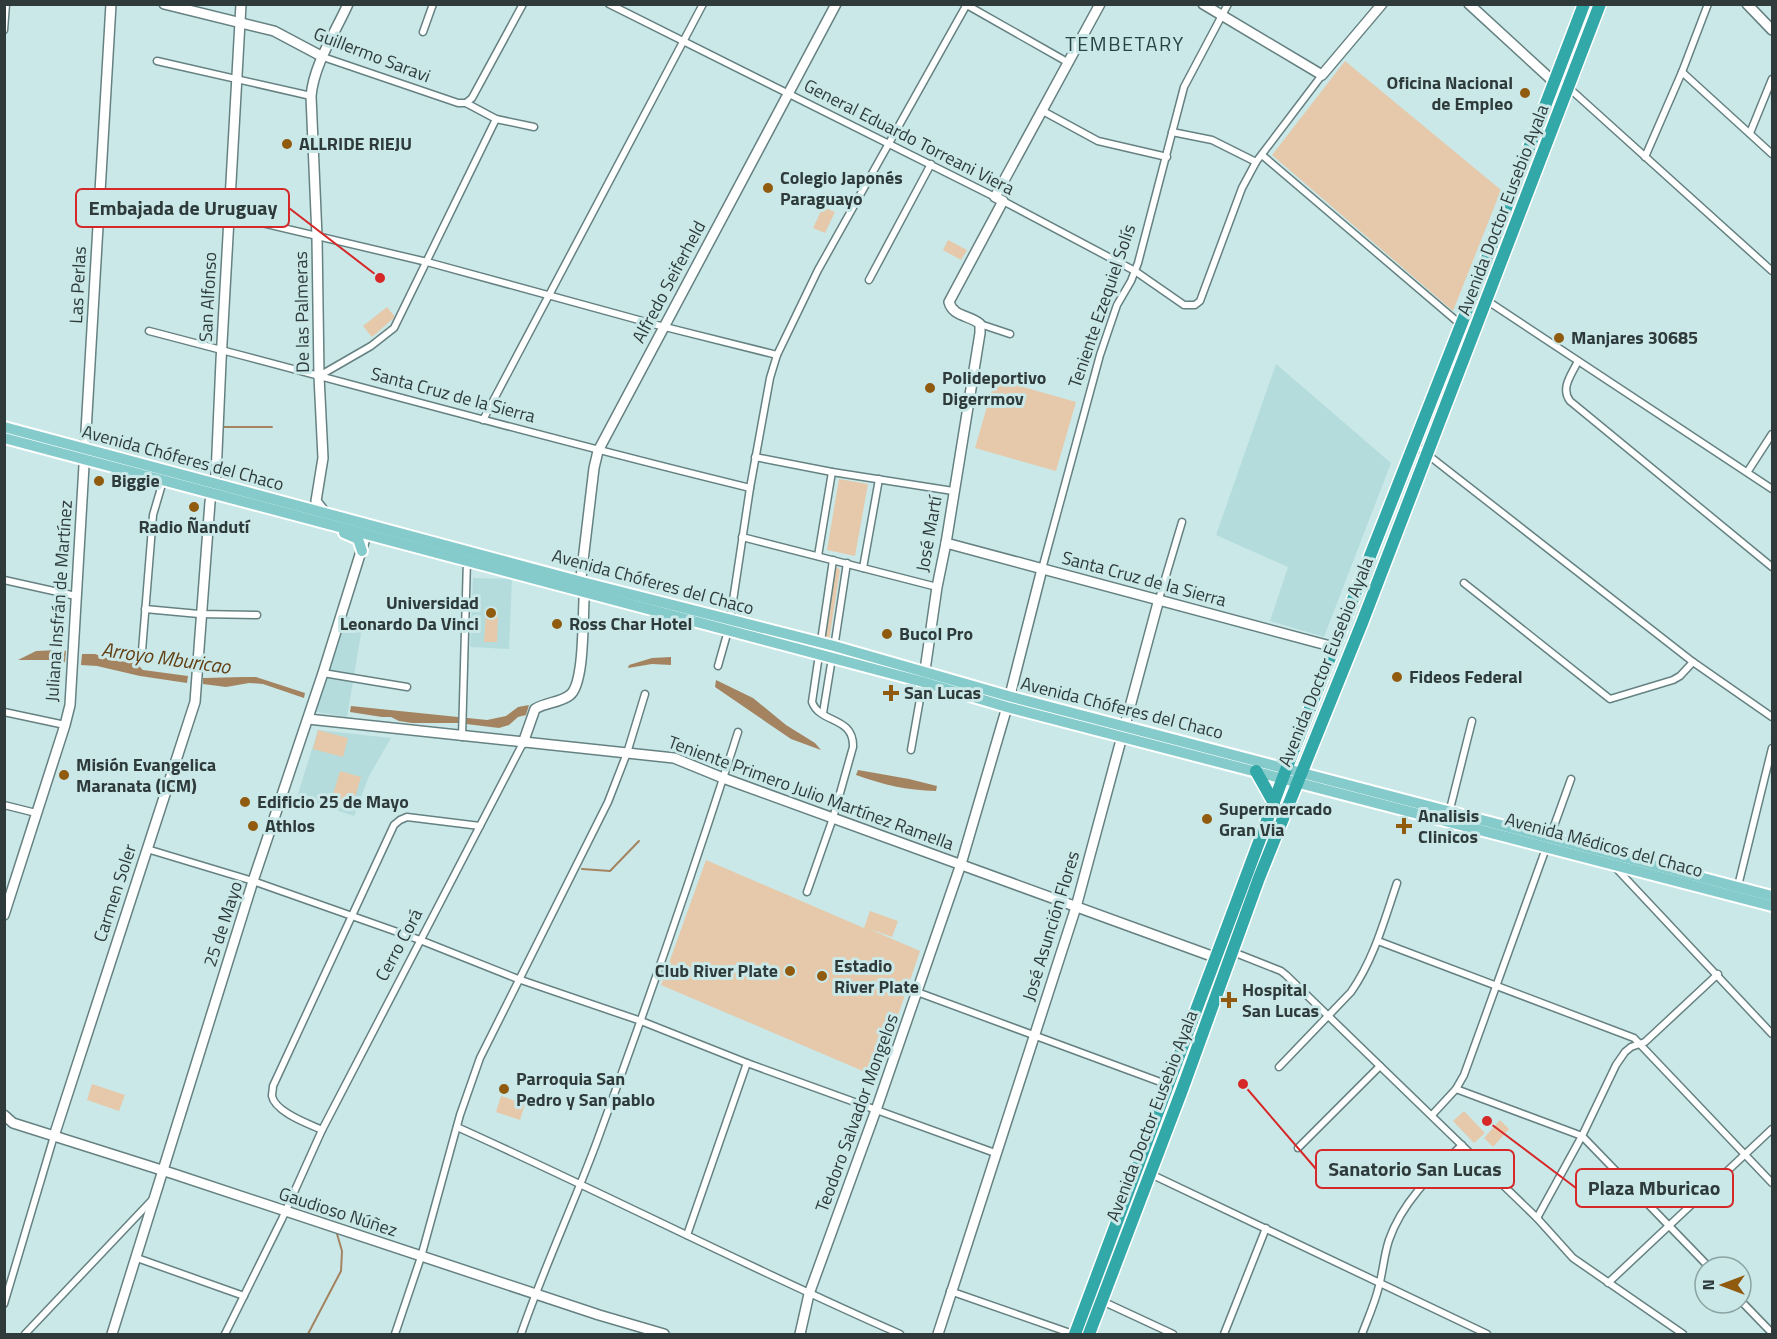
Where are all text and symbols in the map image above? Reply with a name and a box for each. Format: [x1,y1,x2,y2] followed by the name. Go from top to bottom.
[310,20,435,89] street label: Guillermo Saravi
[1065,28,1185,59] district label: TEMBETARY
[1386,69,1513,117] place label: Oficina Nacional de Empleo
[799,72,1019,202] street label: General Eduardo Torreani Viera
[1518,86,1532,100] marker: Oficina Nacional de Empleo
[1450,100,1555,319] street label: Avenida Doctor Eusebio Ayala
[299,130,412,157] place label: ALLRIDE RIEJU
[280,137,294,151] marker: ALLRIDE RIEJU
[780,164,903,212] place label: Colegio Japonés Paraguayo
[761,181,775,195] marker: Colegio Japonés Paraguayo
[76,189,289,227] callout: Embajada de Uruguay
[89,192,277,223] text: Embajada de Uruguay
[625,216,712,348] street label: Alfredo Seiferheld
[1061,220,1142,391] street label: Teniente Ezequiel Solís
[62,246,93,324] street label: Las Perlas
[192,251,223,343] street label: San Alfonso
[287,251,316,373] street label: De las Palmeras
[1571,324,1698,351] place label: Manjares 30685
[1552,331,1566,345] marker: Manjares 30685
[368,360,538,429] street label: Santa Cruz de la Sierra
[942,364,1046,412] place label: Polideportivo Digerrmov
[923,381,937,395] marker: Polideportivo Digerrmov
[79,418,287,497] street label: Avenida Chóferes del Chaco
[111,467,160,494] place label: Biggie
[92,474,106,488] marker: Biggie
[909,492,949,574] street label: José Martí
[38,499,79,703] street label: Juliana Insfrán de Martínez
[187,500,201,514] marker: Radio Ñandutí
[139,513,251,540] place label: Radio Ñandutí
[549,542,757,621] street label: Avenida Chóferes del Chaco
[1059,544,1229,613] street label: Santa Cruz de la Sierra
[1271,553,1380,771] street label: Avenida Doctor Eusebio Ayala
[340,589,479,637] place label: Universidad Leonardo Da Vinci
[484,606,498,620] marker: Universidad Leonardo Da Vinci
[569,610,692,637] place label: Ross Char Hotel
[550,617,564,631] marker: Ross Char Hotel
[899,620,973,647] place label: Bucol Pro
[880,627,894,641] marker: Bucol Pro
[100,633,234,682] water label: Arroyo Mburicao
[1409,663,1523,690] place label: Fideos Federal
[1018,669,1226,746] street label: Avenida Chóferes del Chaco
[1390,670,1404,684] marker: Fideos Federal
[904,679,981,706] place label: San Lucas
[882,684,900,702] marker: San Lucas
[664,728,958,857] street label: Teniente Primero Julio Martínez Ramella
[76,751,216,799] place label: Misión Evangelica Maranata (ICM)
[57,768,71,782] marker: Misión Evangelica Maranata (ICM)
[257,788,409,815] place label: Edificio 25 de Mayo
[238,795,252,809] marker: Edificio 25 de Mayo
[1219,795,1332,843] place label: Supermercado Gran Via
[1418,802,1479,850] place label: Analisis Clinicos
[1502,805,1706,884] street label: Avenida Médicos del Chaco
[265,812,315,839] place label: Athlos
[1200,812,1214,826] marker: Supermercado Gran Via
[1395,817,1413,835] marker: Analisis Clinicos
[246,819,260,833] marker: Athlos
[86,840,143,945] street label: Carmen Soler
[1015,847,1086,1004] street label: José Asunción Flores
[196,877,249,970] street label: 25 de Mayo
[368,904,429,986] street label: Cerro Corá
[834,952,919,1000] place label: Estadio River Plate
[655,957,778,984] place label: Club River Plate
[783,964,797,978] marker: Club River Plate
[815,969,829,983] marker: Estadio River Plate
[1242,976,1319,1024] place label: Hospital San Lucas
[1220,991,1238,1009] marker: Hospital San Lucas
[1099,1006,1204,1225] street label: Avenida Doctor Eusebio Ayala
[808,1010,905,1216] street label: Teodoro Salvador Mongelos
[516,1065,655,1113] place label: Parroquia San Pedro y San pablo
[497,1082,511,1096] marker: Parroquia San Pedro y San pablo
[1316,1150,1514,1188] callout: Sanatorio San Lucas
[1328,1153,1502,1184] text: Sanatorio San Lucas
[1576,1169,1733,1207] callout: Plaza Mburicao
[1588,1172,1720,1203] text: Plaza Mburicao
[275,1180,401,1243] street label: Gaudioso Núñez
[1693,1255,1753,1315] north arrow
[1696,1279,1720,1291] text: N

